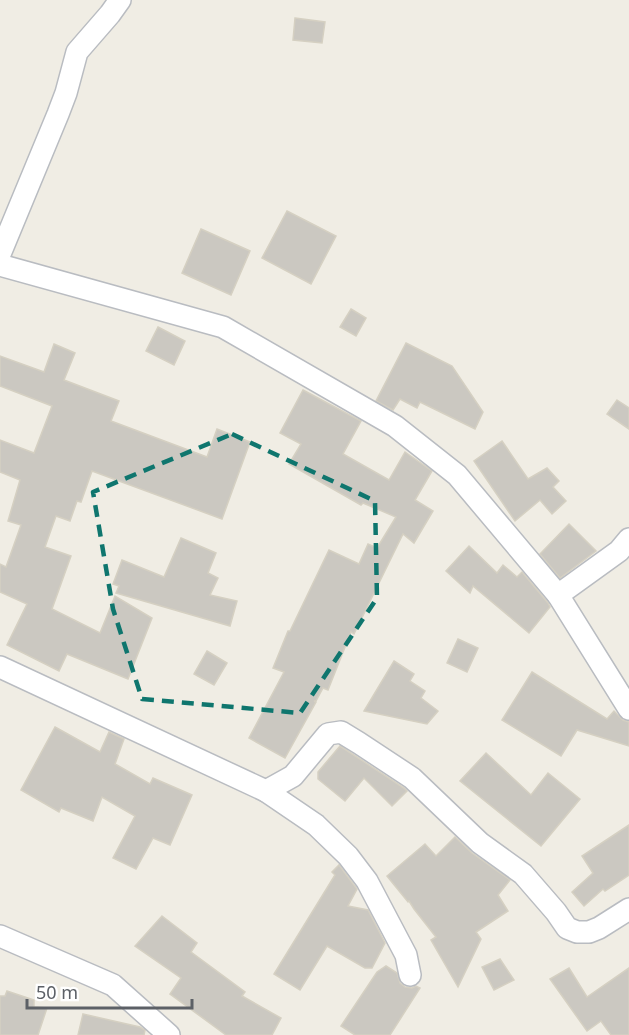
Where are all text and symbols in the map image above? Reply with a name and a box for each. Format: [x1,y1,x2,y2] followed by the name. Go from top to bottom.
[27,972,192,1010] scale bar
[36,980,78,1004] text: 50 m

